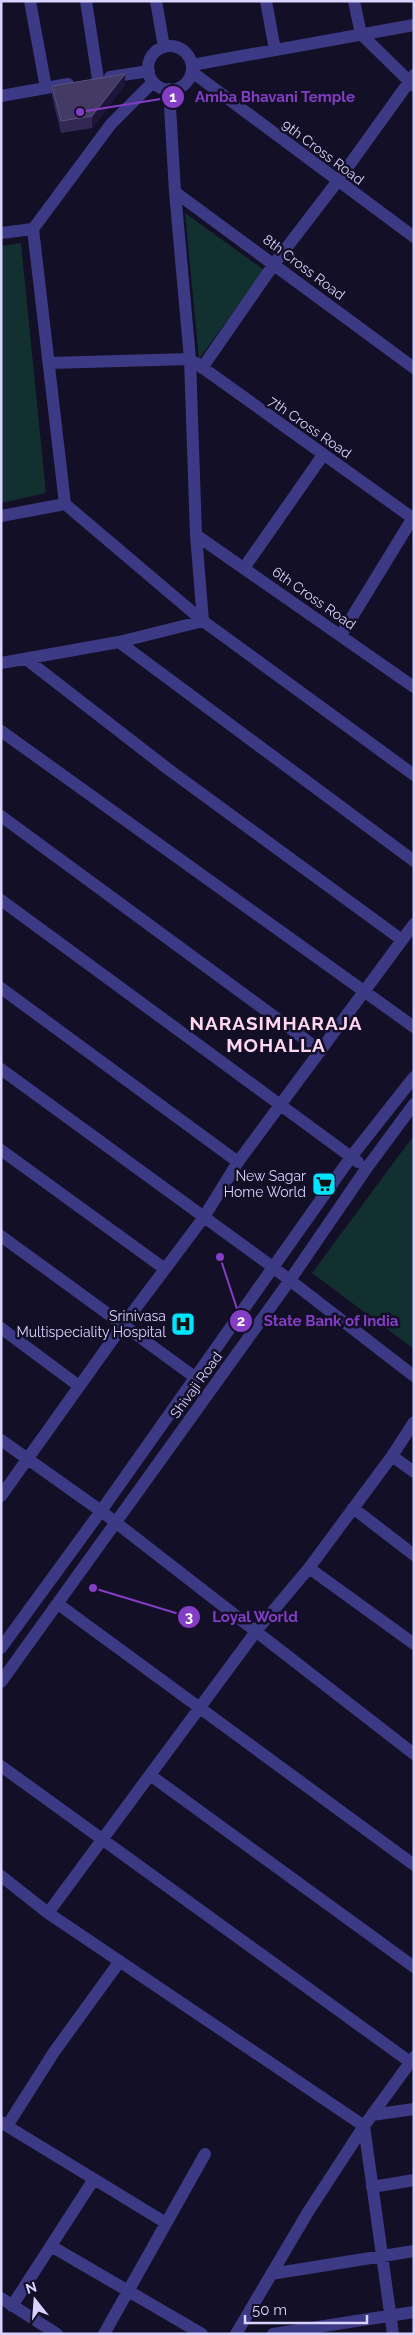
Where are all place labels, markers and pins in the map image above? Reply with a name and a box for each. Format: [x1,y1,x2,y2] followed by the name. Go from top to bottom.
[160,82,366,112] callout: Amba Bhavani Temple
[224,1168,306,1200] place label: New Sagar Home World
[311,1171,337,1197] supermarket icon: New Sagar Home World
[229,1306,409,1336] callout: State Bank of India
[16,1308,166,1340] place label: Srinivasa Multispeciality Hospital
[170,1311,196,1337] hospital icon: Srinivasa Multispeciality Hospital
[177,1602,308,1632] callout: Loyal World

